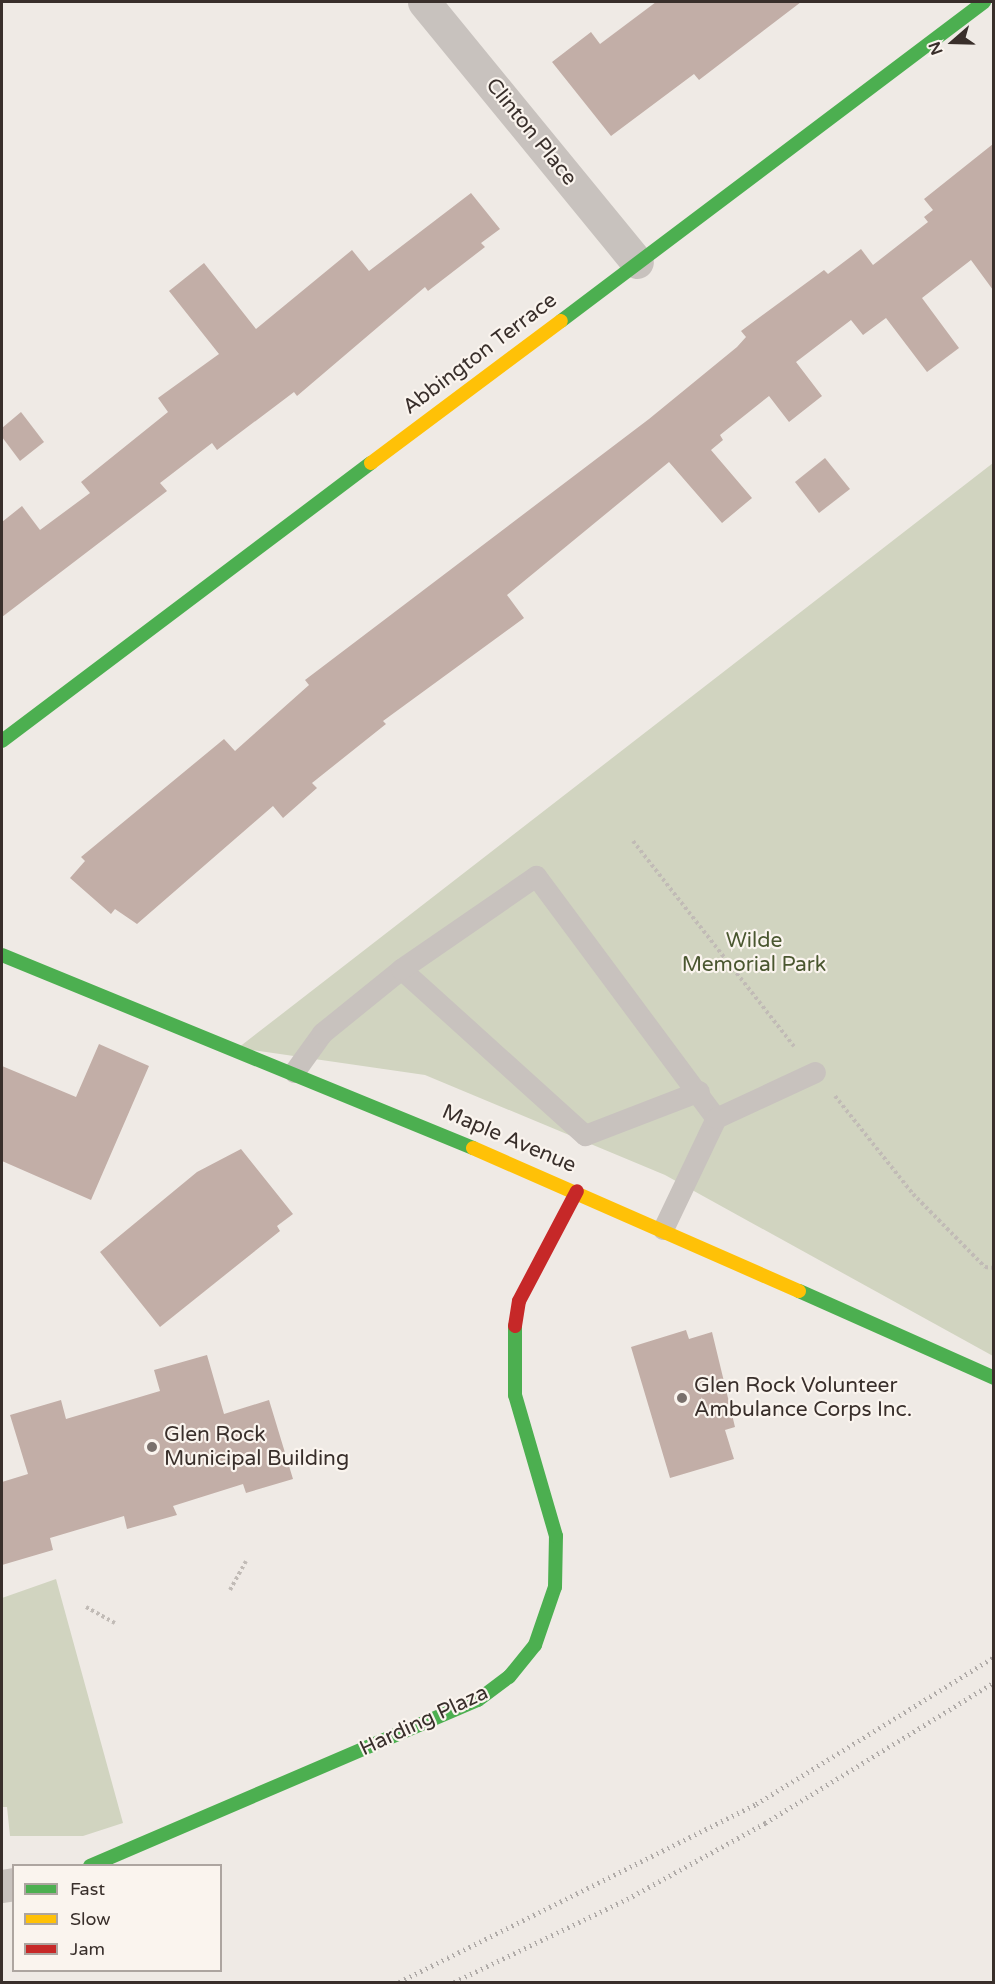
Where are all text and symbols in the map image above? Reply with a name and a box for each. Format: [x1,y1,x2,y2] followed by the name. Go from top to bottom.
[923,12,983,72] north arrow
[924,39,948,58] text: N
[480,73,582,191] street label: Clinton Place
[398,288,562,420] street label: Abbington Terrace
[682,928,826,978] park label: Wilde Memorial Park
[438,1099,580,1179] street label: Maple Avenue
[694,1373,912,1423] place label: Glen Rock Volunteer Ambulance Corps Inc.
[675,1391,689,1405] marker: Glen Rock Volunteer Ambulance Corps Inc.
[164,1422,349,1472] place label: Glen Rock Municipal Building
[145,1440,159,1454] marker: Glen Rock Municipal Building
[356,1680,492,1762] street label: Harding Plaza
[12,1864,222,1972] legend
[70,1878,105,1900] text: Fast
[70,1908,111,1930] text: Slow
[70,1938,105,1960] text: Jam

